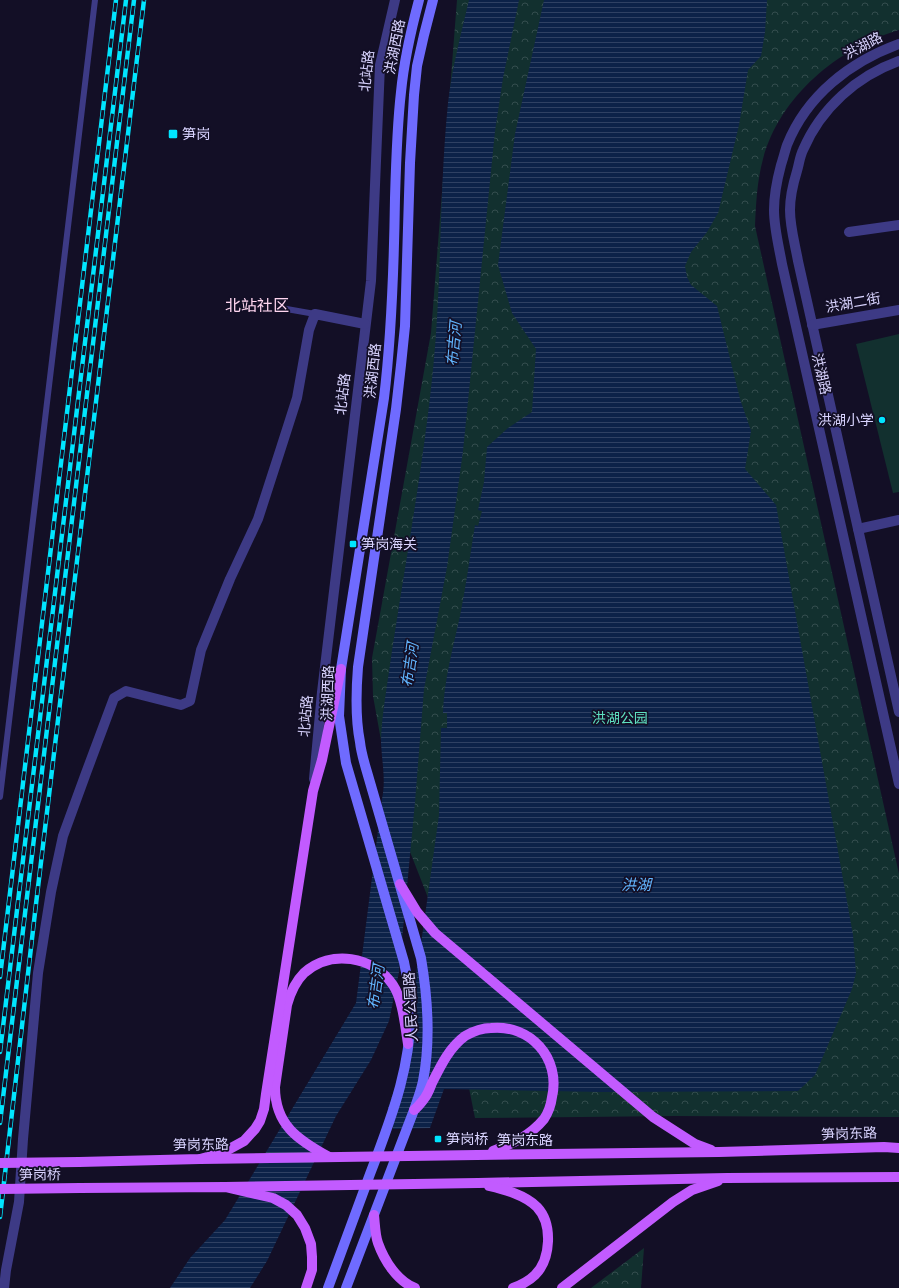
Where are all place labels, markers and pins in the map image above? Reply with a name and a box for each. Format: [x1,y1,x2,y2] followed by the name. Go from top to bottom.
[182,126,210,143] place label: 笋岗
[167,128,179,140] marker: 笋岗
[818,412,874,429] place label: 洪湖小学
[877,415,887,425] marker: 洪湖小学
[361,536,417,553] place label: 笋岗海关
[348,539,358,549] marker: 笋岗海关
[446,1131,488,1148] place label: 笋岗桥
[433,1134,443,1144] marker: 笋岗桥

